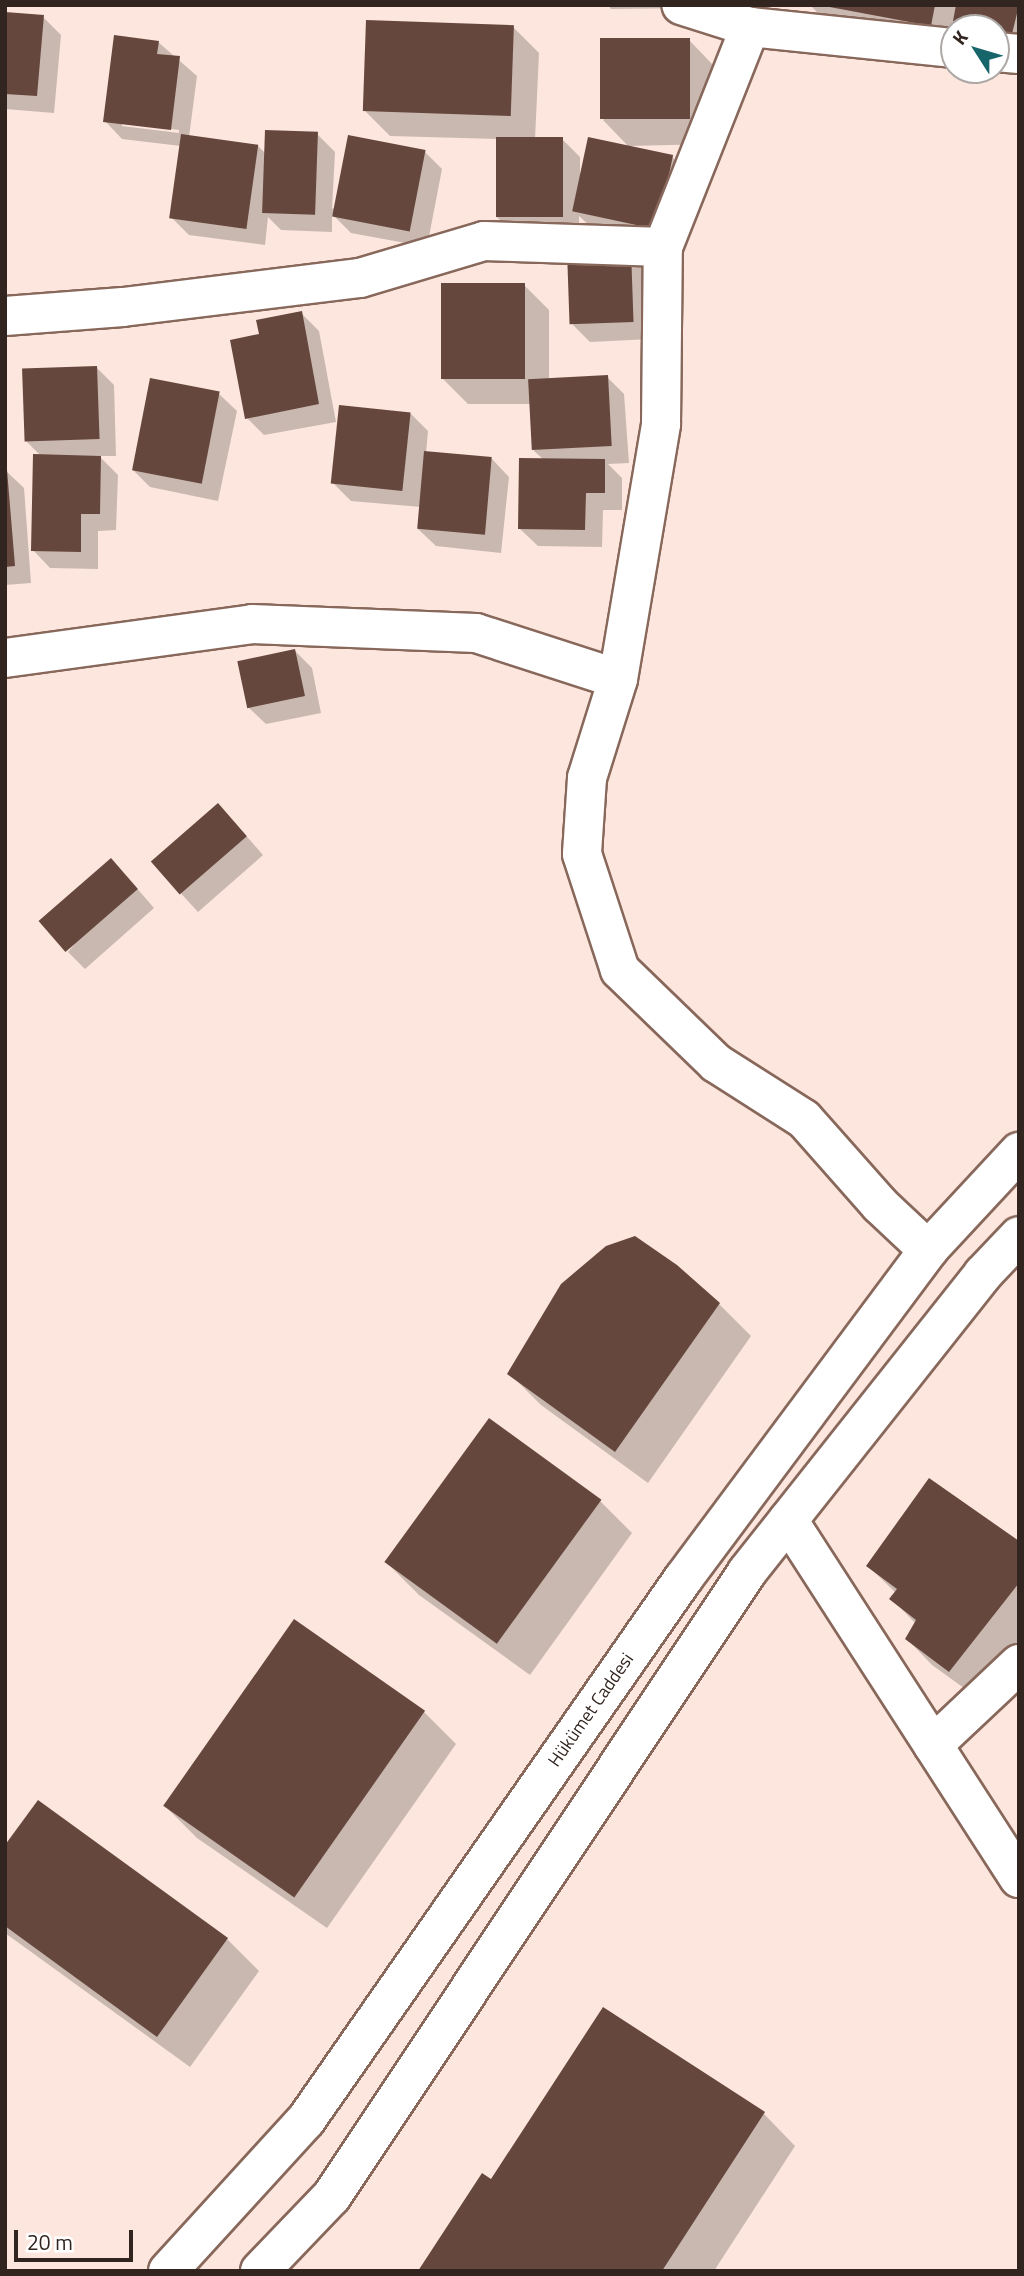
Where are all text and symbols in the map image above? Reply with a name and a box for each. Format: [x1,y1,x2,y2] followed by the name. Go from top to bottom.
[940,14,1010,84] north arrow
[944,24,974,50] text: K
[544,1649,638,1771] street label: Hükümet Caddesi
[18,2216,136,2260] scale bar
[27,2226,73,2258] text: 20 m

